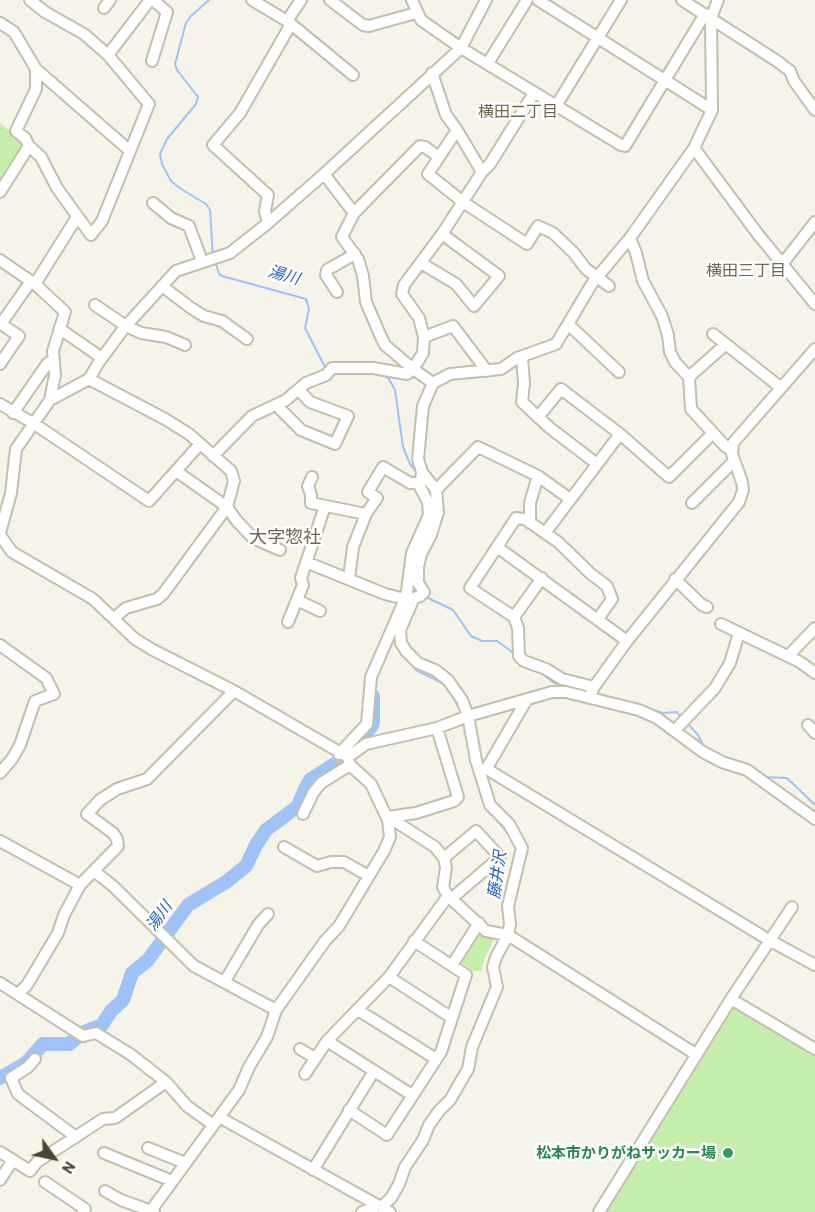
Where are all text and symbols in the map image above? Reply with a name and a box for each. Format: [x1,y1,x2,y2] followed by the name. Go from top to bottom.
[478,102,558,122] district label: 横田二丁目
[266,261,302,289] water label: 湯川
[706,261,786,281] district label: 横田三丁目
[249,526,321,548] district label: 大字惣社
[484,850,510,900] water label: 藤井沢
[142,897,176,935] water label: 湯川
[24,1128,84,1188] north arrow
[536,1144,716,1162] place label: 松本市かりがねサッカー場
[721,1146,735,1160] marker: 松本市かりがねサッカー場
[59,1158,80,1178] text: N

